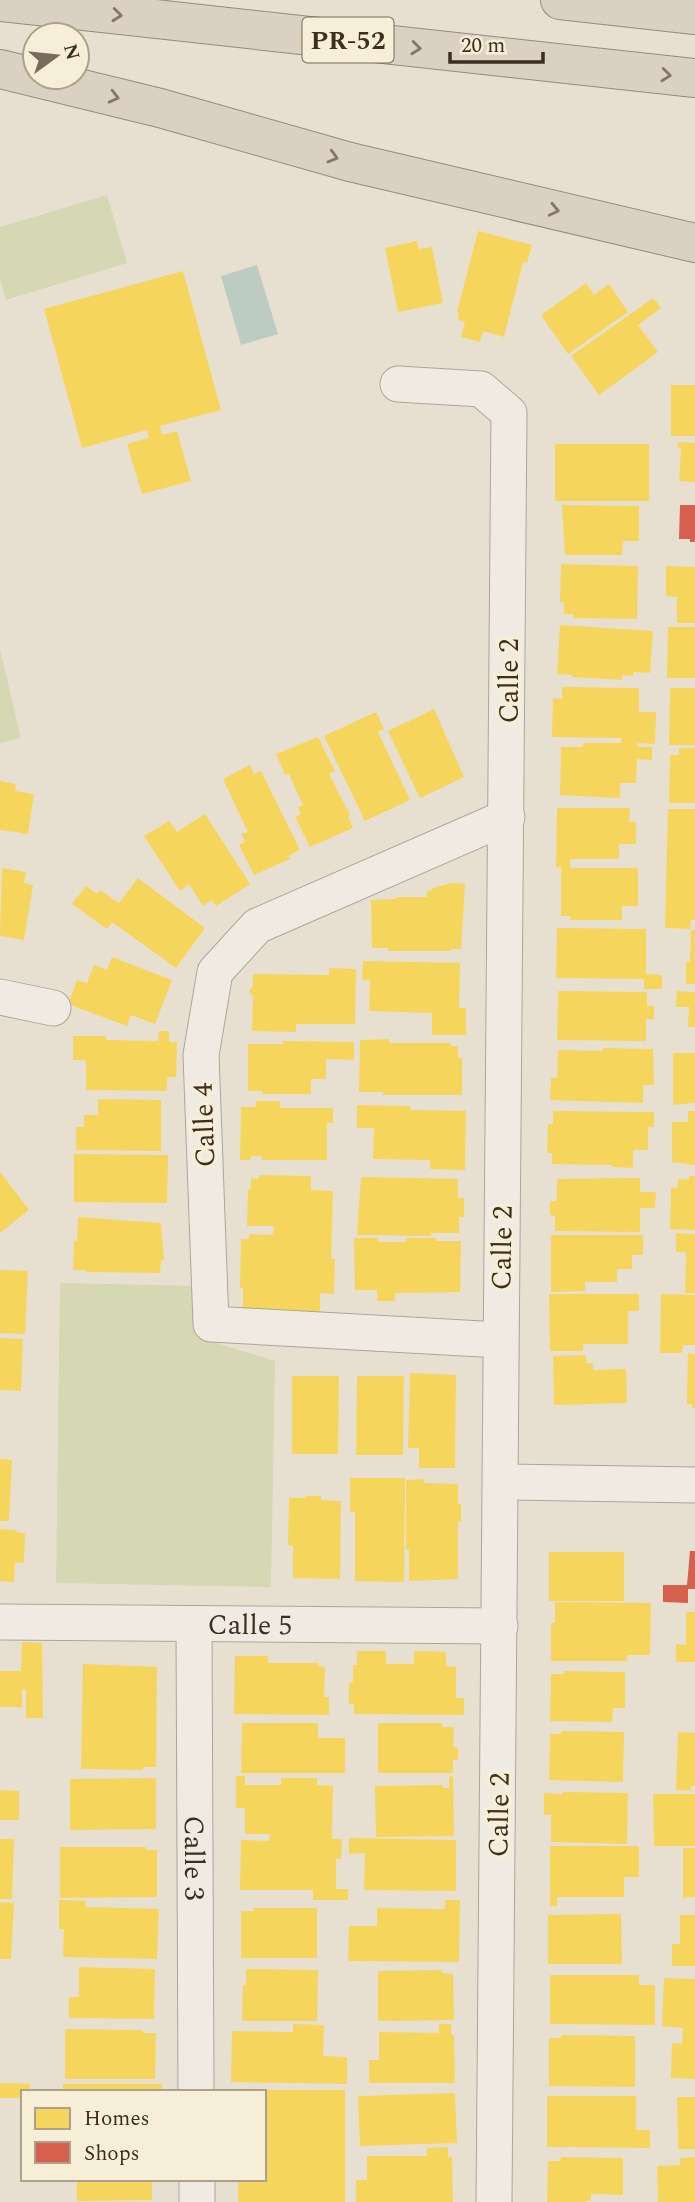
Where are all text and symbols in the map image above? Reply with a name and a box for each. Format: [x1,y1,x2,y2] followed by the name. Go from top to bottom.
[111,7,122,22] one-way arrow
[302,18,394,62] road number: PR-52
[21,21,91,91] north arrow
[450,21,543,65] scale bar
[461,30,505,62] text: 20 m
[410,40,422,55] one-way arrow
[55,41,87,63] text: N
[660,68,672,83] one-way arrow
[108,89,120,103] one-way arrow
[327,149,339,163] one-way arrow
[548,202,560,216] one-way arrow
[488,639,531,723] street label: Calle 2
[182,1082,227,1168] street label: Calle 4
[480,1205,525,1291] street label: Calle 2
[207,1604,293,1647] street label: Calle 5
[477,1772,522,1858] street label: Calle 2
[172,1815,215,1901] street label: Calle 3
[21,2090,266,2181] legend
[84,2103,150,2135] text: Homes
[84,2138,140,2170] text: Shops

